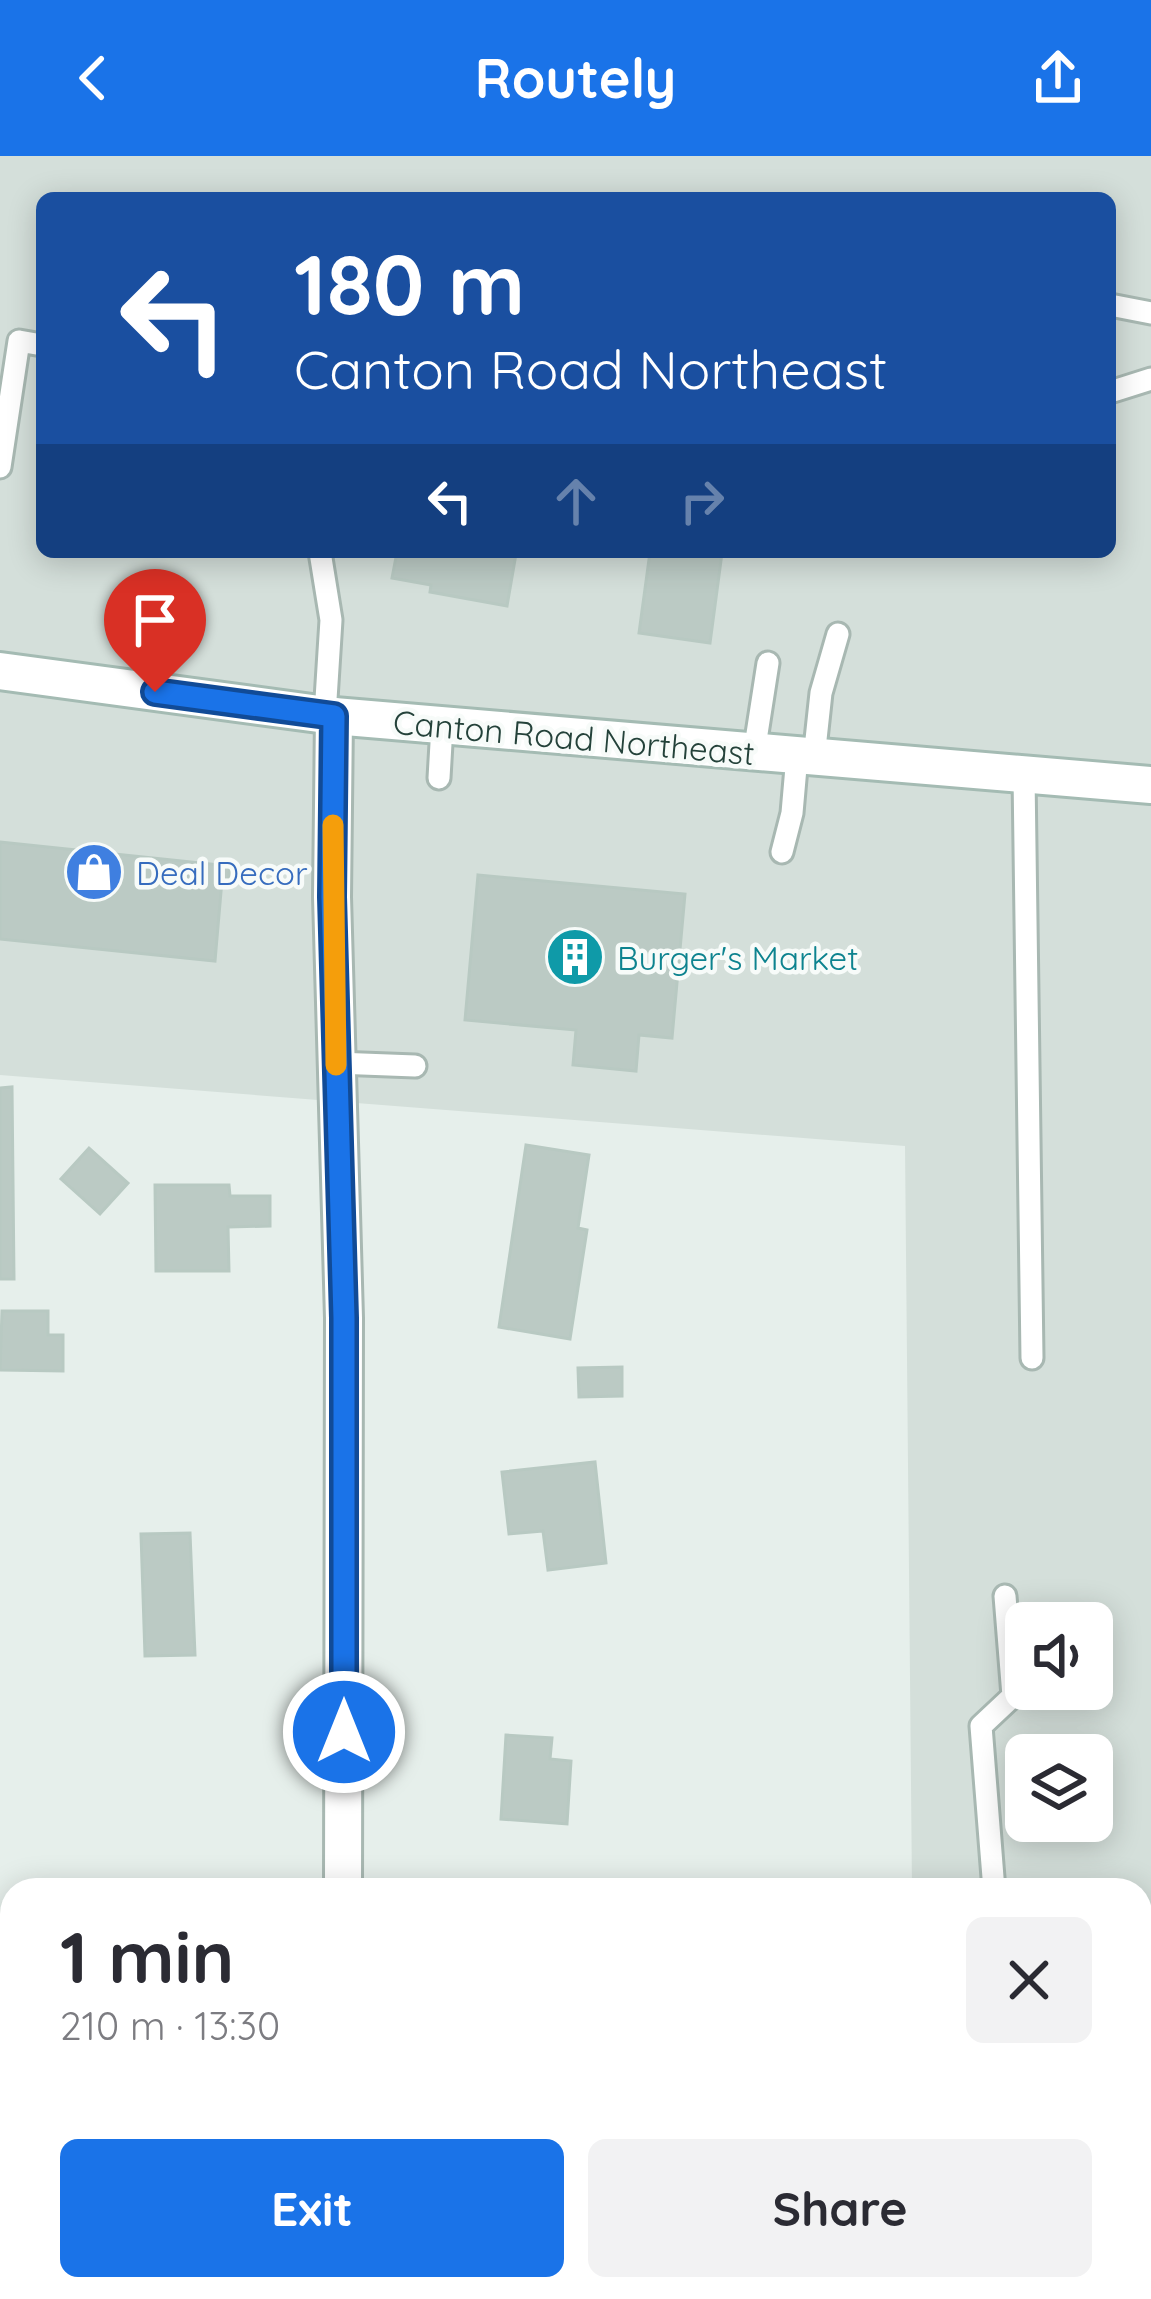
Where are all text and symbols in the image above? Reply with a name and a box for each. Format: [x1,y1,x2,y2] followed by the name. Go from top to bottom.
[475,44,676,112] text: Routely
[60,45,126,111] icon: back
[1025,45,1091,111] icon: share
[294,231,525,336] text: 180 m
[96,240,252,396] icon: left
[294,335,887,403] text: Canton Road Northeast
[417,468,483,534] icon: left
[543,468,609,534] icon: ahead
[669,468,735,534] icon: right
[104,569,206,692] pin
[122,587,188,653] icon: arrive
[392,701,756,773] street label: Canton Road Northeast
[63,841,125,903] shop icon: Deal Decor
[136,852,308,893] place label: Deal Decor
[544,926,606,988] building icon: Burger's Market
[617,937,858,978] place label: Burger's Market
[1005,1602,1113,1842] map controls
[1005,1602,1113,1710] button: sound
[281,1669,407,1795] position arrow
[1005,1734,1113,1842] button: layers
[60,1911,234,2001] text: 1 min
[966,1917,1092,2043] button: close
[60,2001,280,2050] text: 210 m · 13:30
[60,2139,564,2277] button: Exit
[588,2139,1092,2277] button: Share

